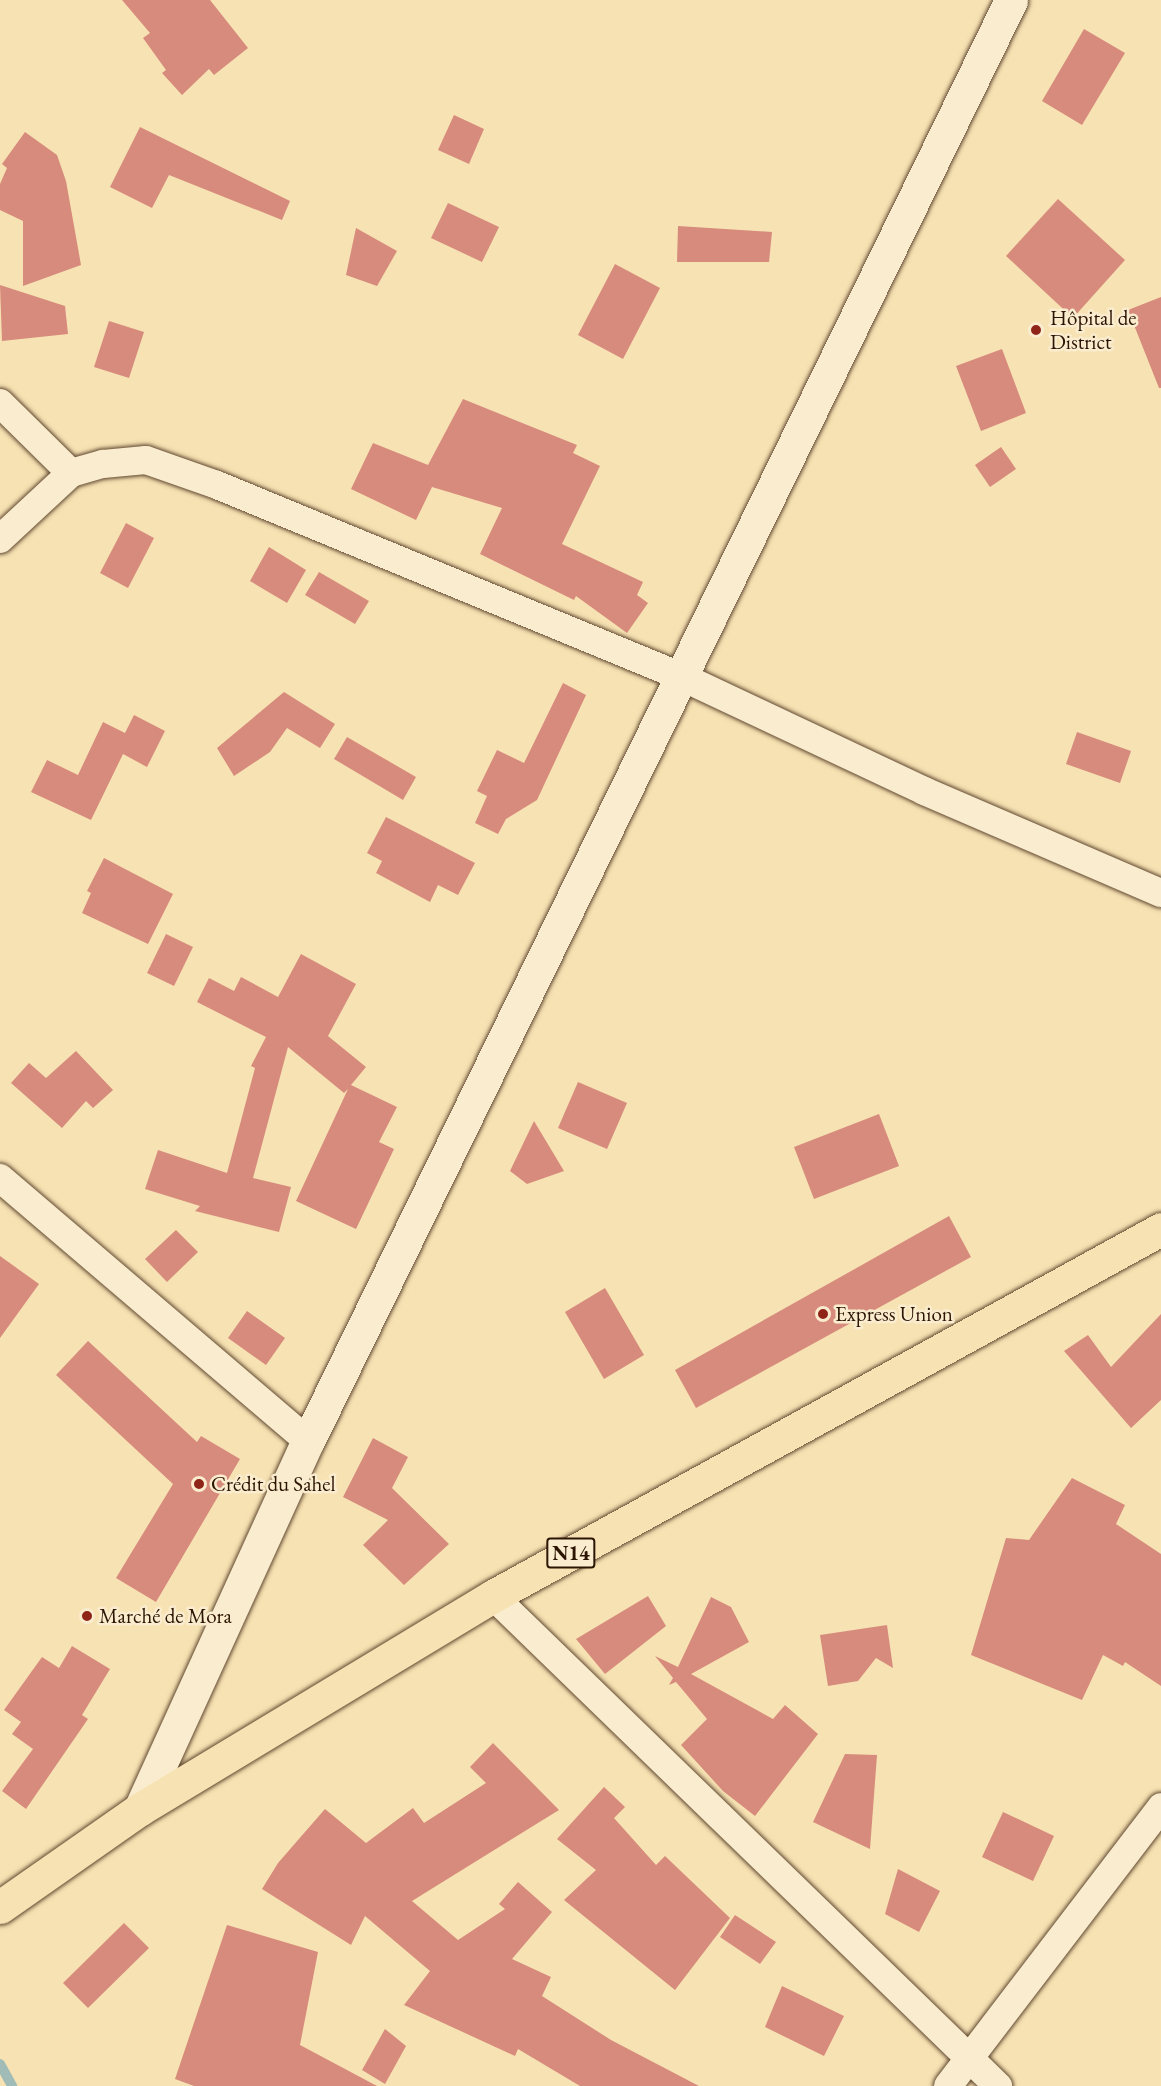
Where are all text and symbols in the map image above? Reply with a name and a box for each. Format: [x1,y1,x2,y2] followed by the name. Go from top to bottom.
[1050,305,1136,355] place label: Hôpital de District
[1027,321,1045,339] marker: Hôpital de District
[835,1301,953,1327] place label: Express Union
[816,1307,830,1321] marker: Express Union
[211,1471,336,1497] place label: Crédit du Sahel
[192,1477,206,1491] marker: Crédit du Sahel
[546,1536,596,1570] road number: N14
[99,1603,232,1629] place label: Marché de Mora
[80,1609,94,1623] marker: Marché de Mora

